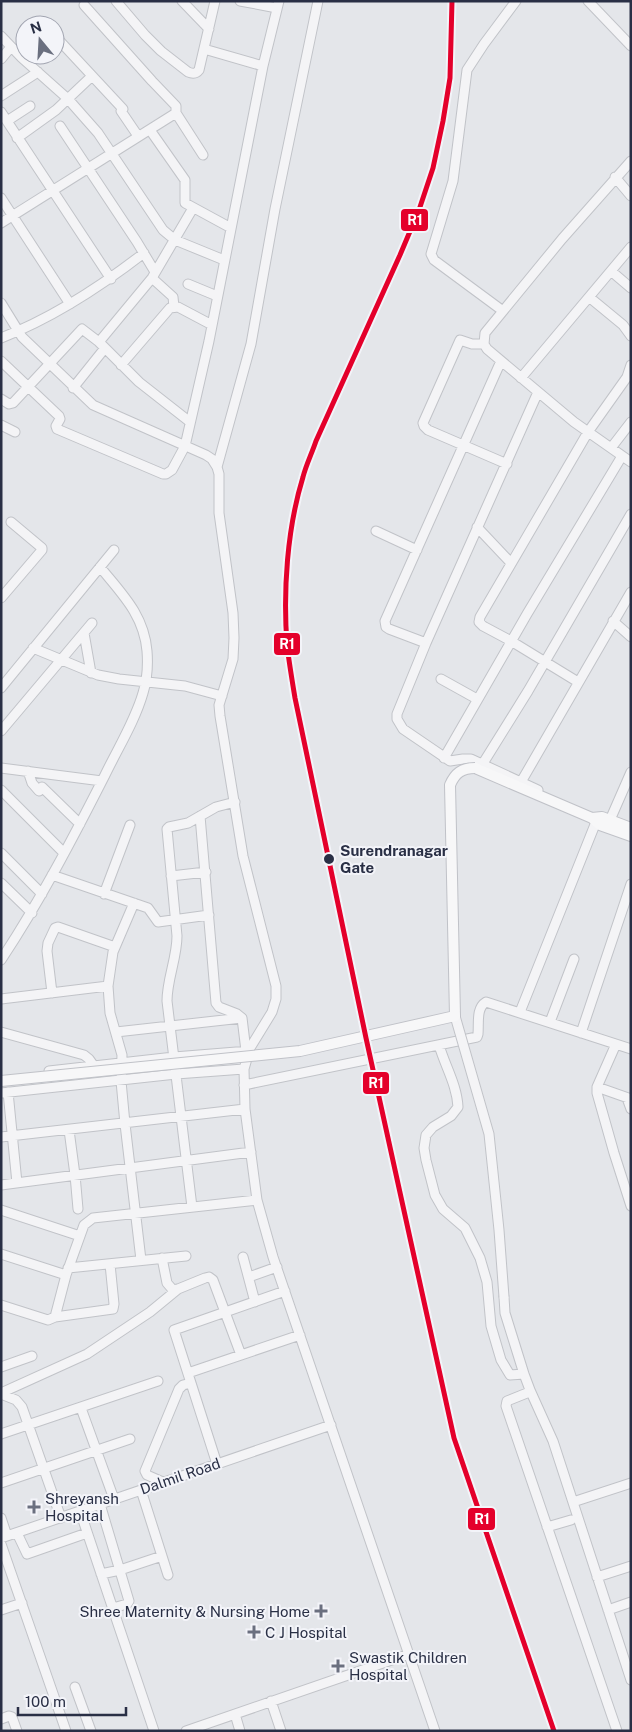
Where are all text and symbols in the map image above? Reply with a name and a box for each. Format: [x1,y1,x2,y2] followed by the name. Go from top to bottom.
[15,15,65,65] north arrow
[28,18,44,37] text: N
[400,208,429,232] line badge: R1
[407,212,423,228] text: R1
[273,632,301,656] line badge: R1
[279,636,295,652] text: R1
[340,842,448,876] place label: Surendranagar Gate
[322,852,336,866] marker: Surendranagar Gate
[362,1071,390,1095] line badge: R1
[368,1075,384,1091] text: R1
[138,1454,222,1498] street label: Dalmil Road
[45,1490,119,1524] place label: Shreyansh Hospital
[27,1500,41,1514] marker: Shreyansh Hospital
[467,1507,496,1531] line badge: R1
[474,1511,490,1527] text: R1
[79,1603,310,1620] place label: Shree Maternity & Nursing Home
[314,1604,328,1618] marker: Shree Maternity & Nursing Home
[265,1624,347,1641] place label: C J Hospital
[247,1625,261,1639] marker: C J Hospital
[349,1649,467,1683] place label: Swastik Children Hospital
[331,1659,345,1673] marker: Swastik Children Hospital
[18,1684,125,1716] scale bar
[25,1693,66,1710] text: 100 m

